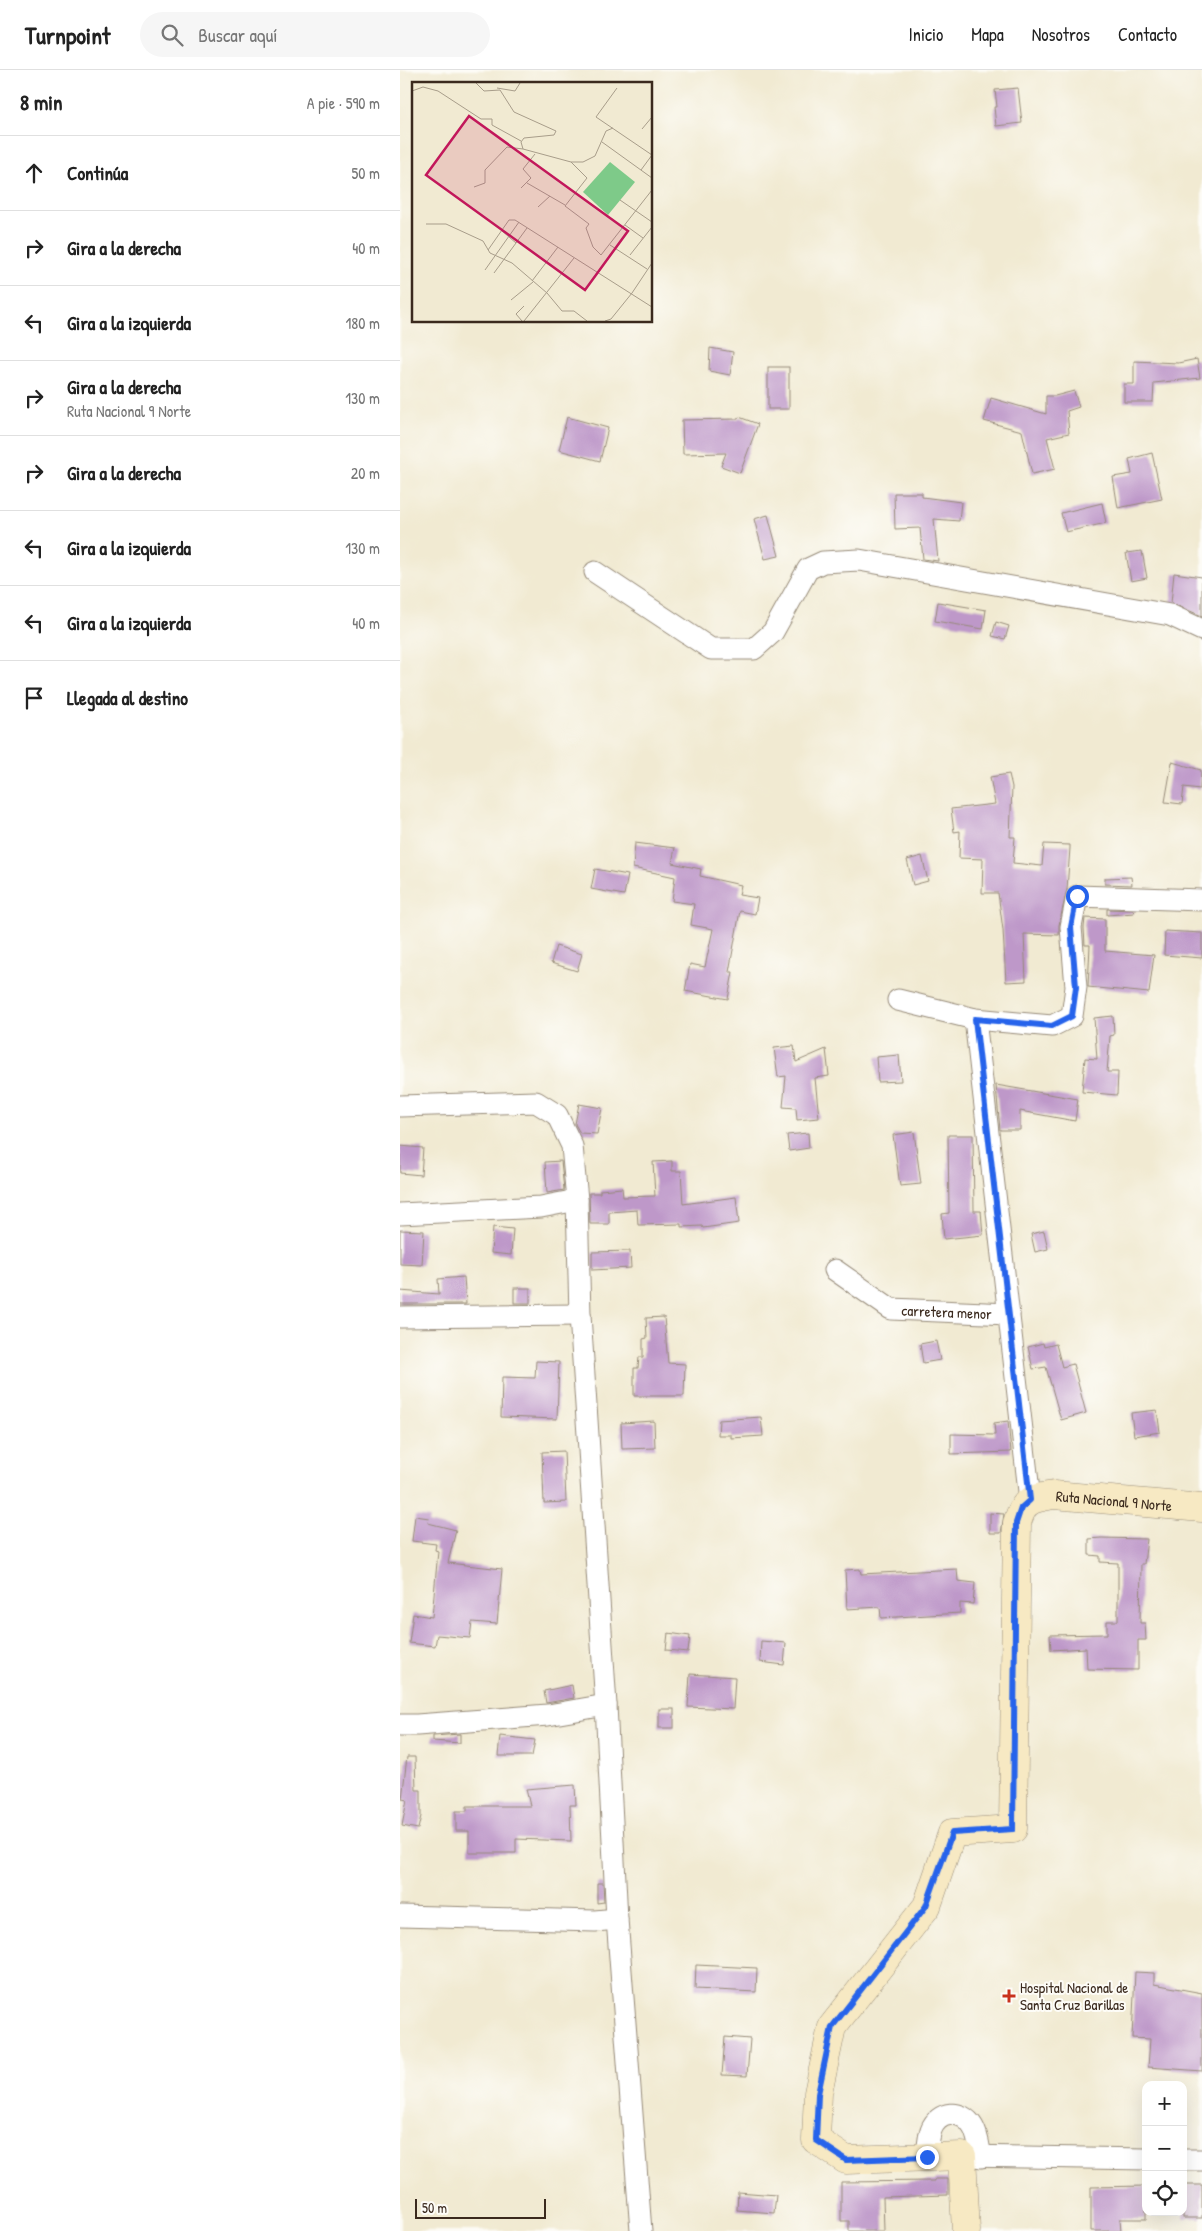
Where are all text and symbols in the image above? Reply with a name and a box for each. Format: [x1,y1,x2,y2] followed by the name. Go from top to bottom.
[140,12,490,57] search box
[25,19,110,51] text: Turnpoint
[158,21,186,49] icon: search
[198,22,278,48] text: Buscar aquí
[909,22,943,47] text: Inicio
[971,22,1004,47] text: Mapa
[1032,22,1090,47] text: Nosotros
[1118,22,1177,47] text: Contacto
[412,82,652,322] inset map
[20,88,62,117] text: 8 min
[307,92,380,114] text: A pie · 590 m
[20,159,48,187] icon: ahead
[67,160,128,186] text: Continúa
[352,162,380,184] text: 50 m
[20,234,48,262] icon: right
[67,235,181,261] text: Gira a la derecha
[352,237,380,259] text: 40 m
[20,309,48,337] icon: left
[67,310,191,336] text: Gira a la izquierda
[346,312,380,334] text: 180 m
[67,374,181,400] text: Gira a la derecha
[20,384,48,412] icon: right
[345,387,380,409] text: 130 m
[67,400,191,422] text: Ruta Nacional 9 Norte
[20,459,48,487] icon: right
[67,460,181,486] text: Gira a la derecha
[351,462,380,484] text: 20 m
[20,534,48,562] icon: left
[67,535,191,561] text: Gira a la izquierda
[345,537,380,559] text: 130 m
[20,609,48,637] icon: left
[67,610,191,636] text: Gira a la izquierda
[352,612,380,634] text: 40 m
[20,684,48,712] icon: arrive
[67,685,188,711] text: Llegada al destino
[1066,885,1089,908] route start
[901,1299,993,1324] street label: carretera menor
[1055,1485,1173,1516] street label: Ruta Nacional 9 Norte
[1020,1977,1128,2015] place label: Hospital Nacional de Santa Cruz Barillas
[1002,1989,1016,2003] marker: Hospital Nacional de Santa Cruz Barillas
[1142,2081,1187,2216] map controls
[1142,2081,1187,2126] button: +
[1142,2126,1187,2171] button: −
[916,2146,939,2169] route end
[1142,2171,1187,2216] button: locate
[415,2196,546,2219] scale bar
[422,2198,447,2217] text: 50 m

